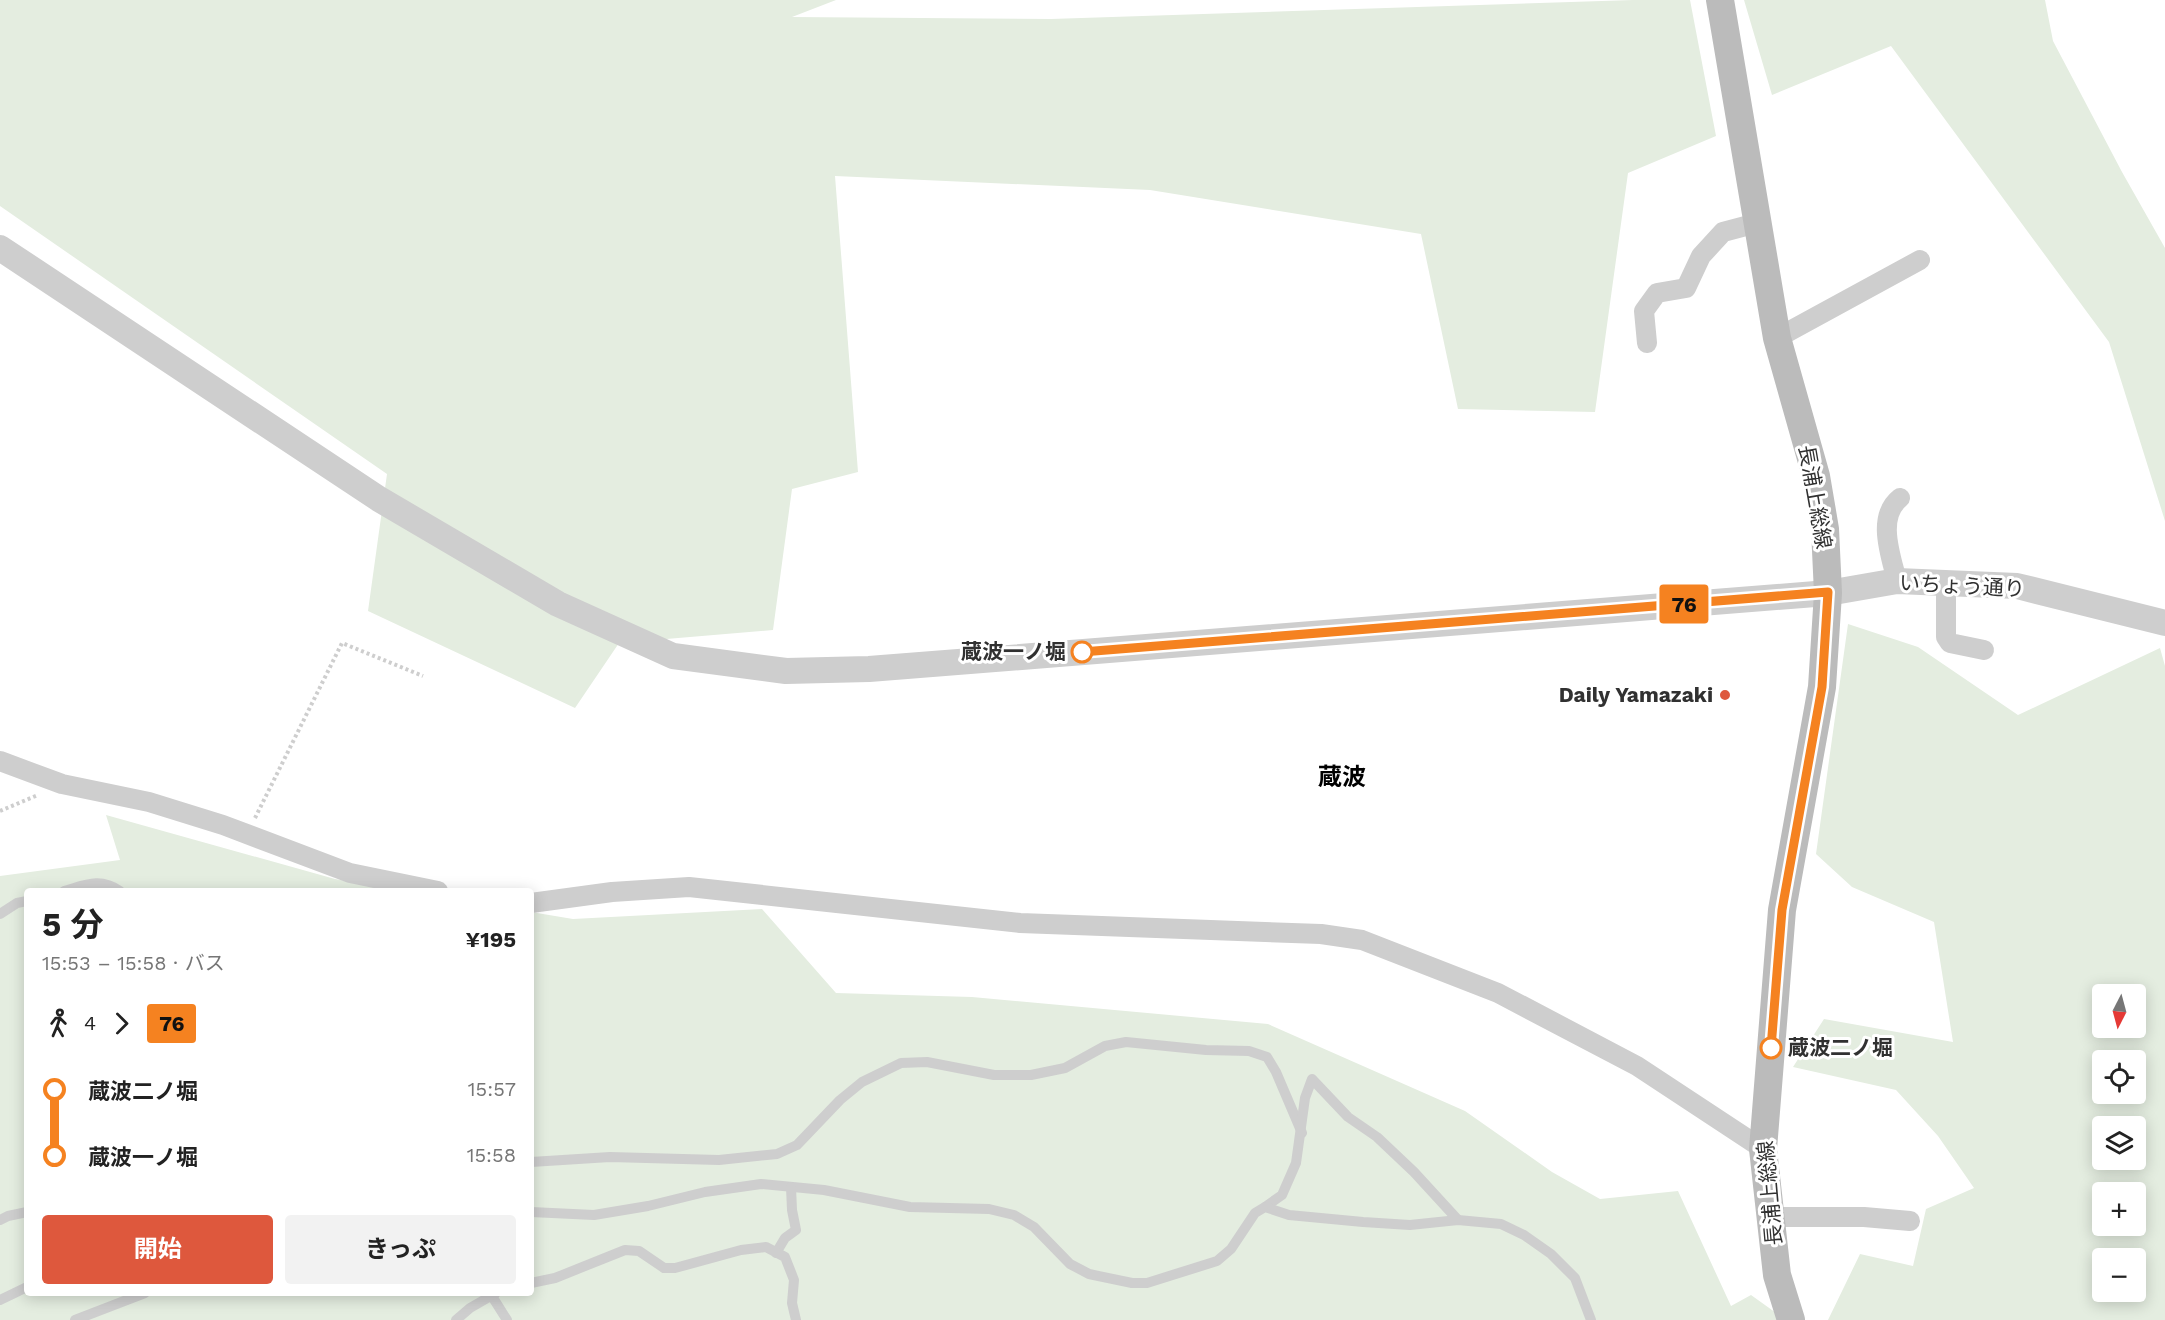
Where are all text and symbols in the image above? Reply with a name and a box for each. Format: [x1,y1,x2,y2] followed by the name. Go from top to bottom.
[1794,443,1837,551] street label: 長浦上総線
[1898,570,2026,601] street label: いちょう通り
[1657,584,1711,624] line badge: 76
[1671,592,1697,617] text: 76
[961,639,1066,664] place label: 蔵波一ノ堀
[1071,641,1093,663] marker: 蔵波一ノ堀
[1559,682,1713,707] place label: Daily Yamazaki
[1718,688,1732,702] marker: Daily Yamazaki
[1318,763,1366,791] district label: 蔵波
[42,905,104,944] text: 5 分
[466,927,516,952] text: ¥195
[42,951,225,975] text: 15:53 – 15:58 · バス
[2092,984,2146,1038] north arrow
[2092,984,2146,1302] map controls
[42,1007,75,1040] icon: walk
[105,1007,138,1040] icon: forward
[84,1011,96,1035] text: 4
[159,1011,184,1036] text: 76
[1788,1035,1893,1060] place label: 蔵波二ノ堀
[1760,1037,1782,1059] marker: 蔵波二ノ堀
[2092,1050,2146,1104] button: locate
[468,1077,516,1101] text: 15:57
[88,1079,198,1104] text: 蔵波二ノ堀
[2092,1116,2146,1170] button: layers
[1752,1140,1787,1246] street label: 長浦上総線
[467,1143,516,1167] text: 15:58
[88,1145,198,1170] text: 蔵波一ノ堀
[2092,1182,2146,1236] button: +
[42,1215,273,1284] button: 開始
[285,1215,516,1284] button: きっぷ
[2092,1248,2146,1302] button: −

